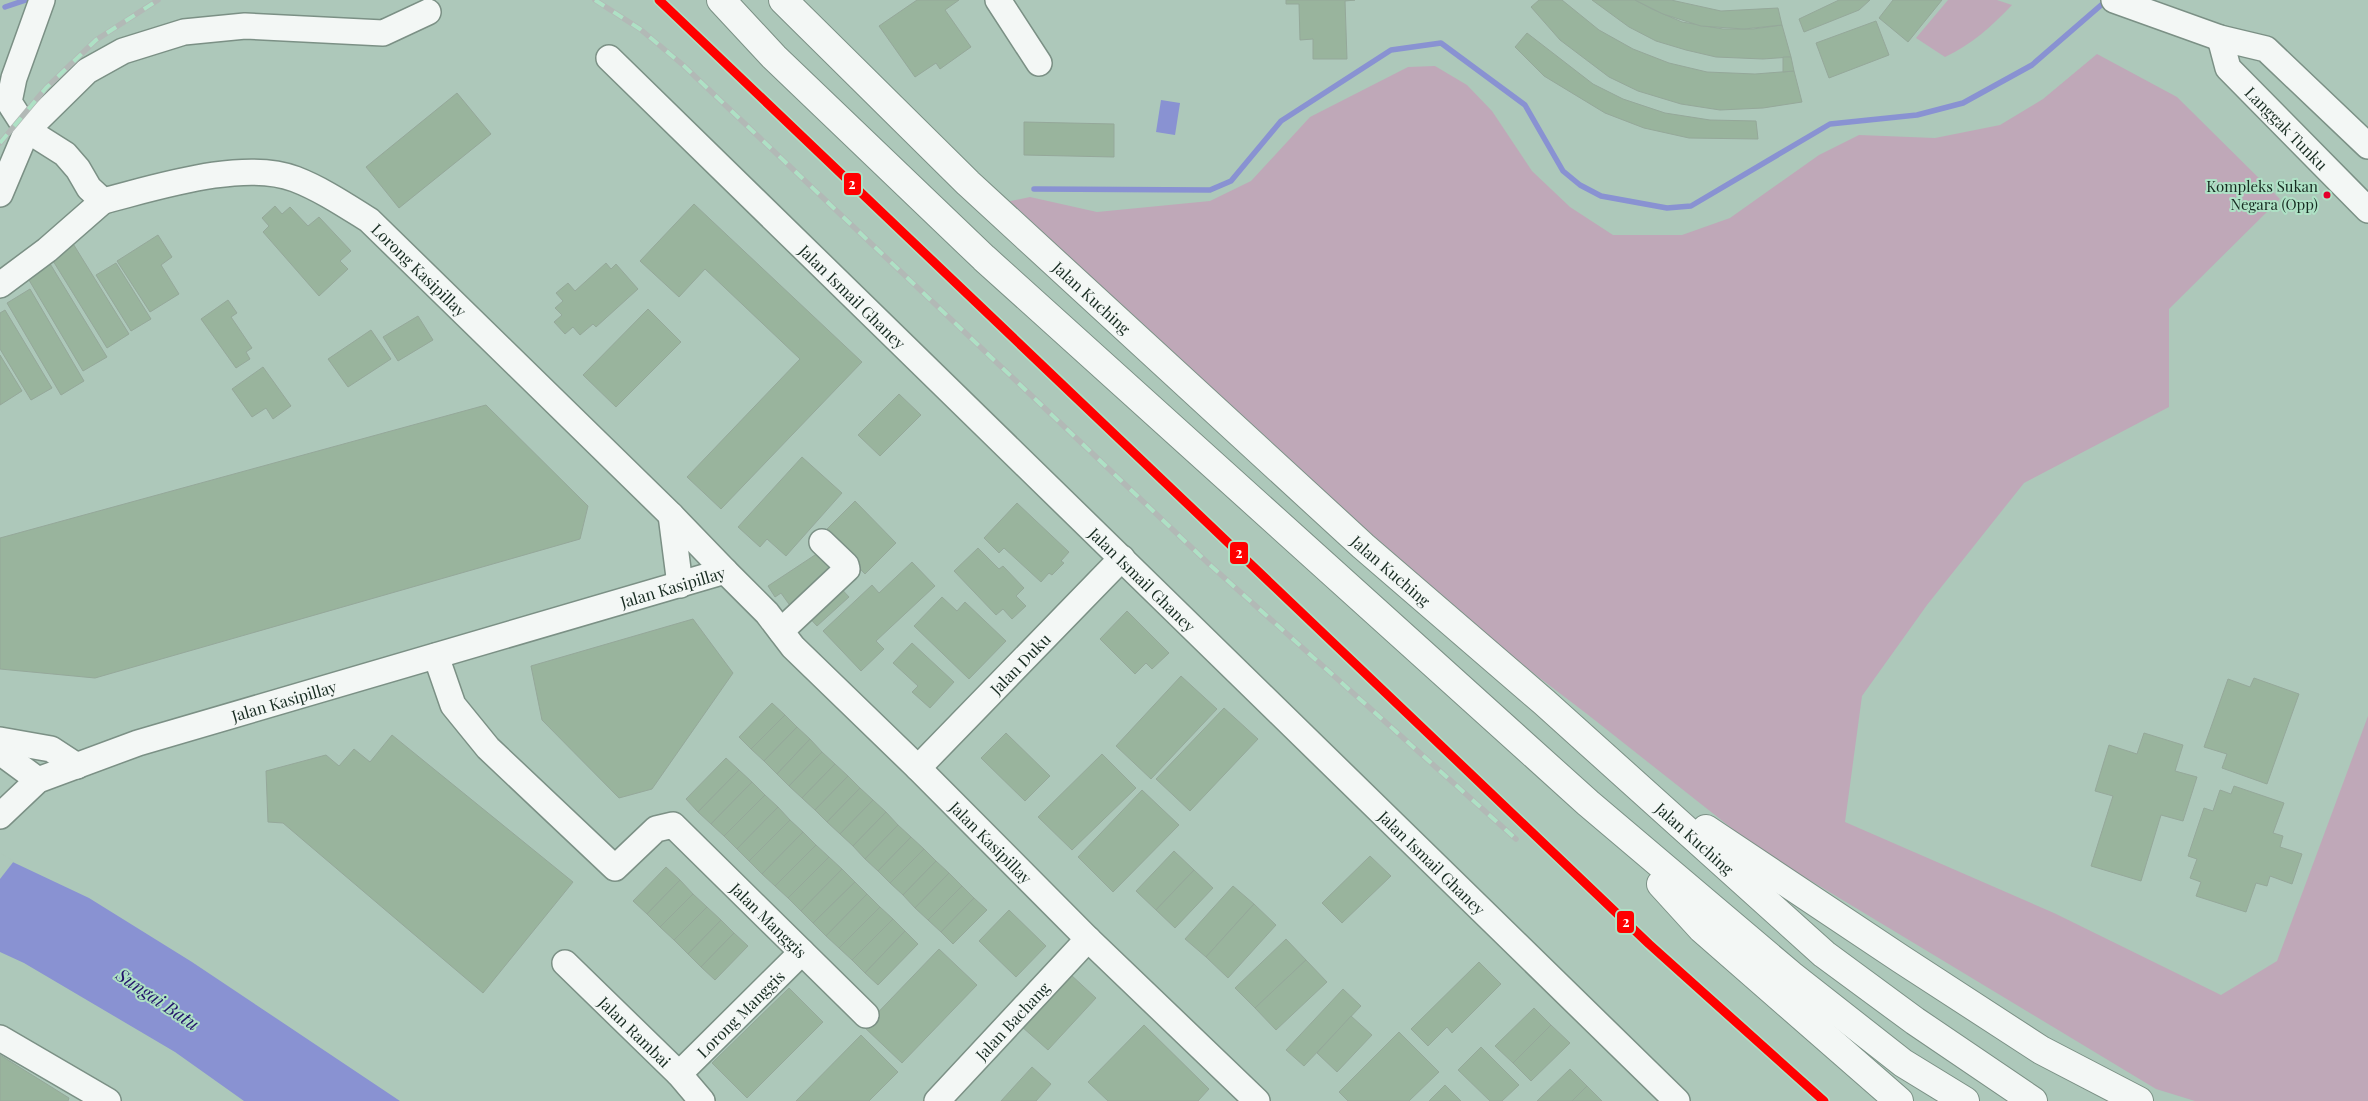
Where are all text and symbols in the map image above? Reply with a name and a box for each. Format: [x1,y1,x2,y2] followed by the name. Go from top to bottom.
[2241,81,2333,174] street label: Langgak Tunku
[843,172,862,196] line badge: 2
[848,174,856,193] text: 2
[2206,176,2318,214] place label: Kompleks Sukan Negara (Opp)
[2322,190,2332,200] marker: Kompleks Sukan Negara (Opp)
[368,218,472,321] street label: Lorong Kasipillay
[794,239,911,353] street label: Jalan Ismail Ghaney
[1048,255,1136,339] street label: Jalan Kuching
[1084,522,1201,636] street label: Jalan Ismail Ghaney
[1346,530,1436,611] street label: Jalan Kuching
[1229,541,1249,565] line badge: 2
[1235,543,1243,562] text: 2
[617,561,728,612] street label: Jalan Kasipillay
[984,628,1054,699] street label: Jalan Duku
[228,675,339,726] street label: Jalan Kasipillay
[945,795,1037,888] street label: Jalan Kasipillay
[1651,797,1739,879] street label: Jalan Kuching
[1374,805,1490,919] street label: Jalan Ismail Ghaney
[726,877,812,962] street label: Jalan Manggis
[1616,910,1635,934] line badge: 2
[1622,912,1630,931] text: 2
[111,962,204,1036] water label: Sungai Batu
[692,965,789,1062] street label: Lorong Manggis
[970,976,1054,1065] street label: Jalan Bachang
[594,991,676,1072] street label: Jalan Rambai

